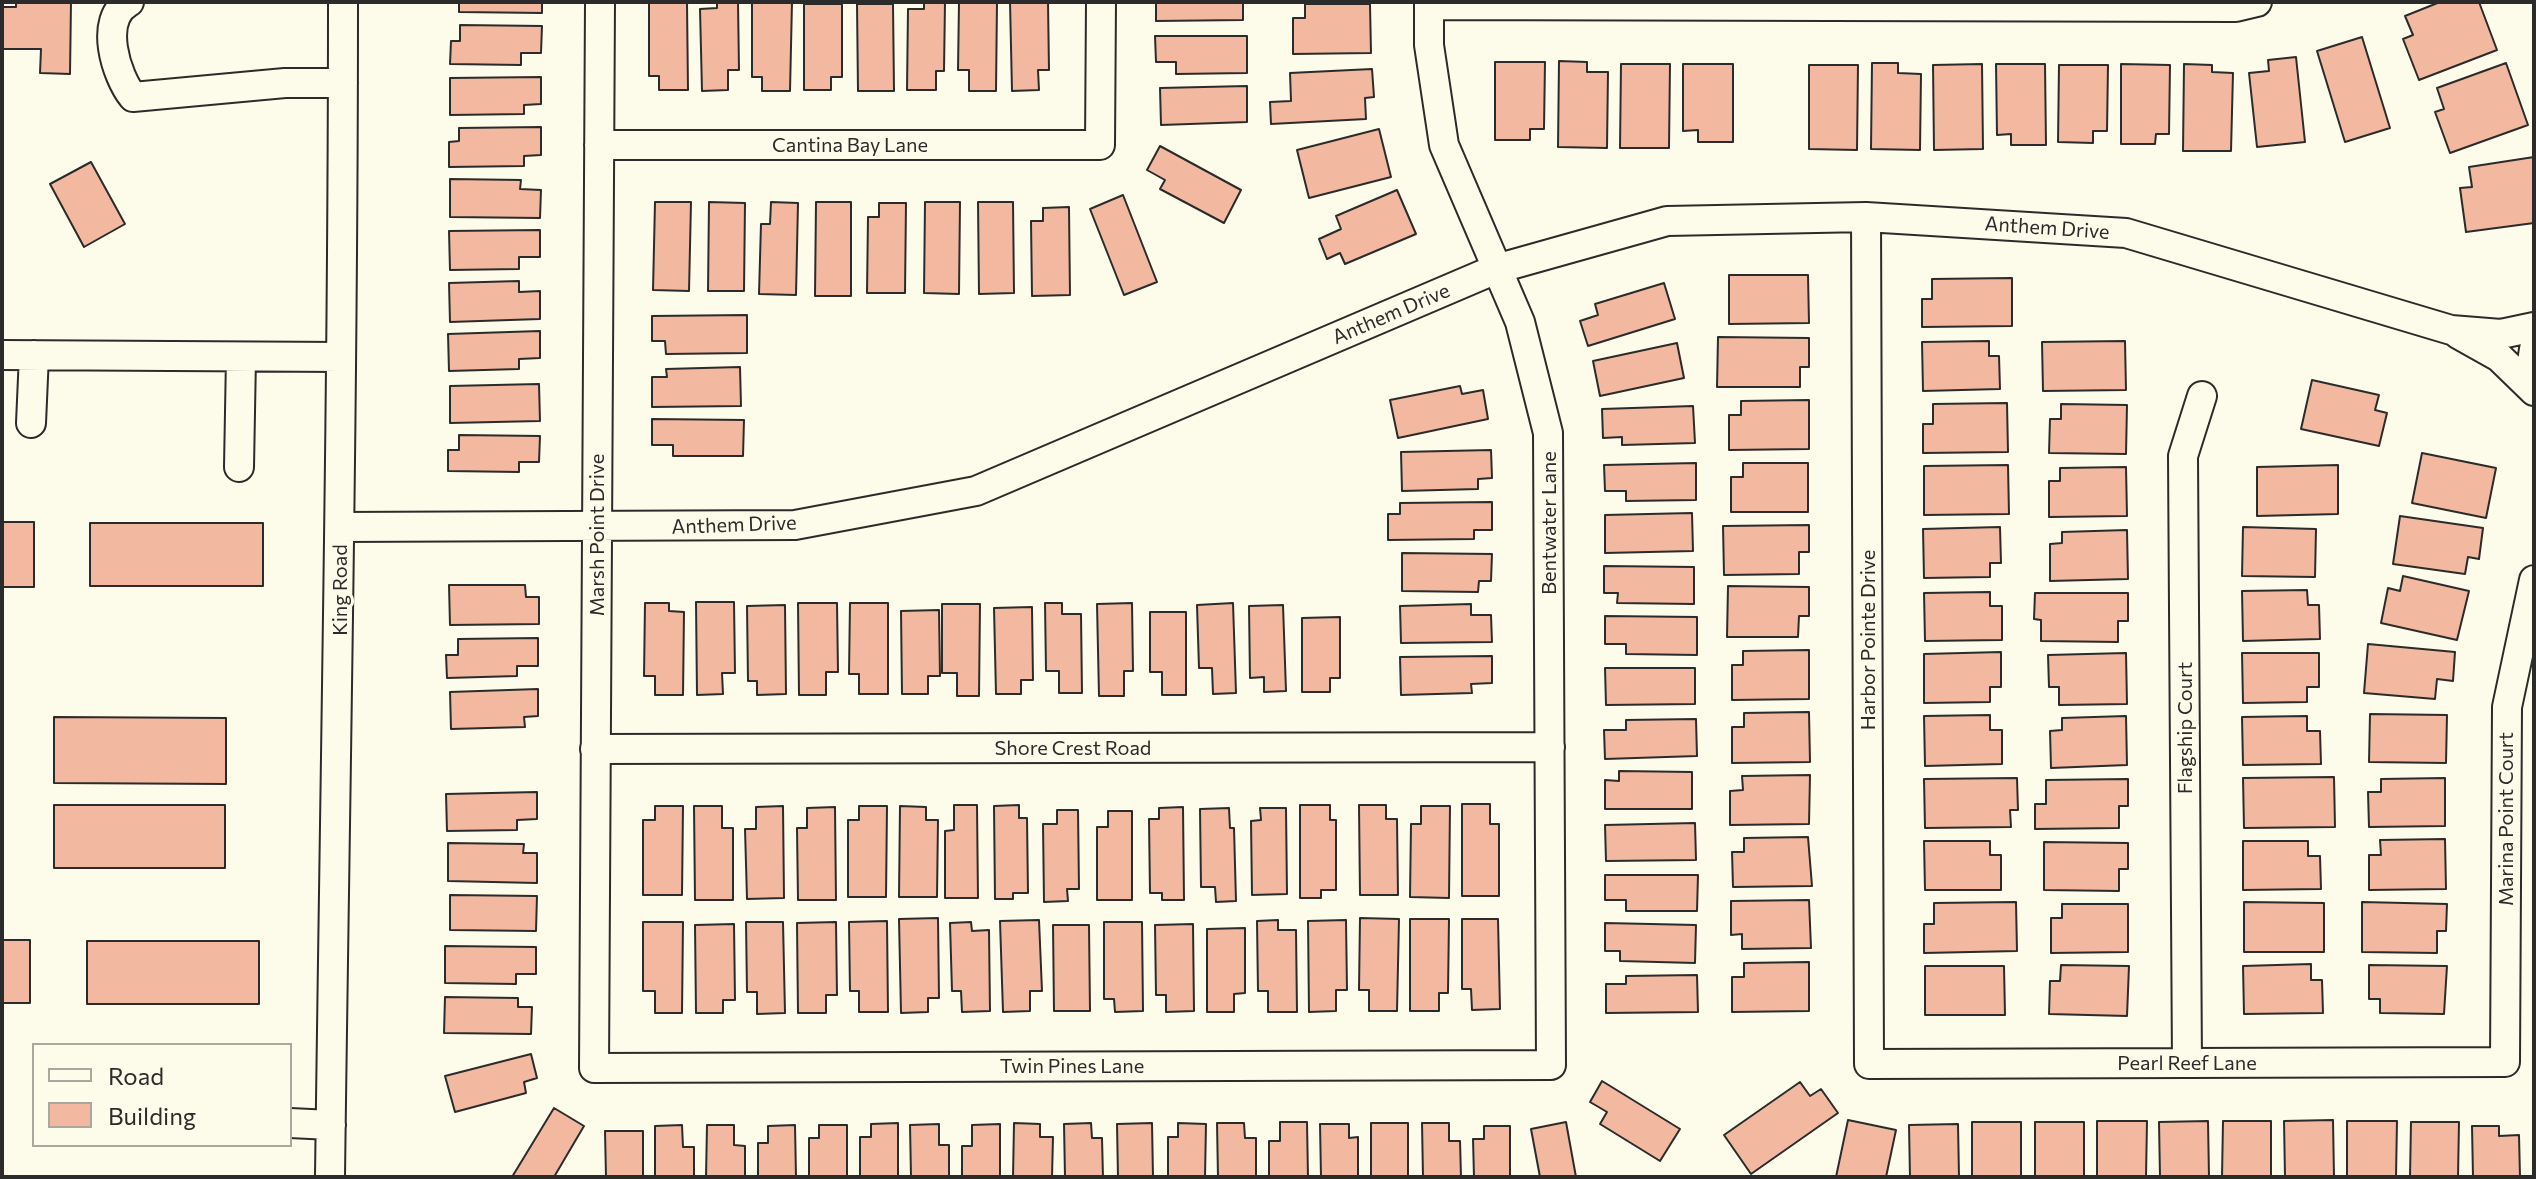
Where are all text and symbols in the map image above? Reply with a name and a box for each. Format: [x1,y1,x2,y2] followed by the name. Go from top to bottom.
[772,133,928,157] street label: Cantina Bay Lane
[1984,212,2110,244] street label: Anthem Drive
[1329,279,1453,349] street label: Anthem Drive
[1537,451,1561,595] street label: Bentwater Lane
[585,454,609,616] street label: Marsh Point Drive
[671,511,797,539] street label: Anthem Drive
[328,544,352,636] street label: King Road
[1856,550,1880,730] street label: Harbor Pointe Drive
[2173,662,2197,794] street label: Flagship Court
[2494,732,2518,906] street label: Marina Point Court
[995,736,1151,760] street label: Shore Crest Road
[32,1043,292,1147] legend
[2117,1051,2257,1075] street label: Pearl Reef Lane
[1000,1054,1144,1078] street label: Twin Pines Lane
[108,1061,164,1090] text: Road
[108,1101,196,1130] text: Building

